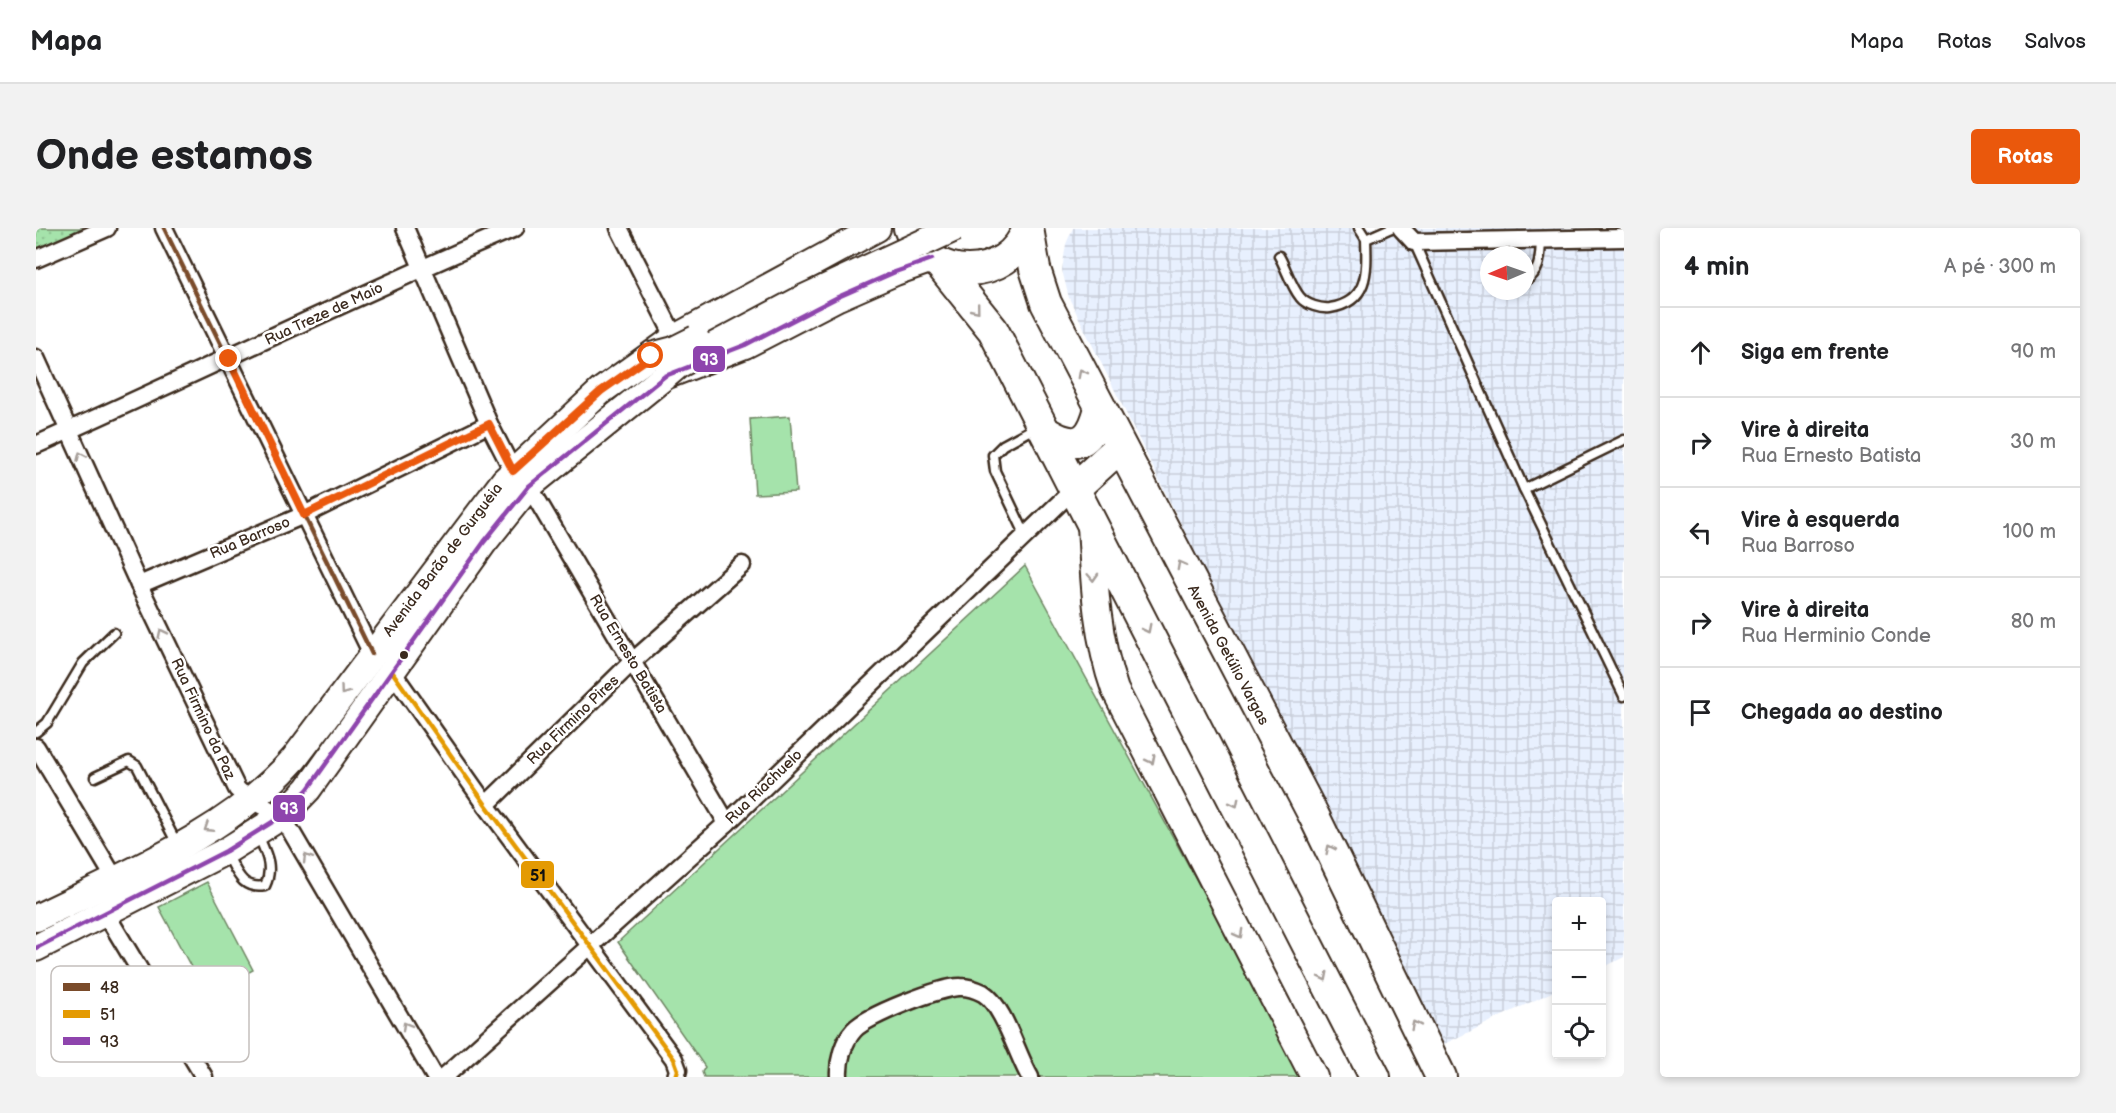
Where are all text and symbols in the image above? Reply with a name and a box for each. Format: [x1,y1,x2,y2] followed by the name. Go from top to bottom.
[30,25,102,58] text: Mapa
[1850,29,1904,54] text: Mapa
[1937,29,1992,54] text: Rotas
[2025,29,2086,54] text: Salvos
[1971,129,2080,184] button: Rotas
[36,131,313,182] text: Onde estamos
[1480,246,1534,300] north arrow
[1684,252,1749,283] text: 4 min
[1944,255,2056,279] text: A pé · 300 m
[262,278,386,350] street label: Rua Treze de Maio
[969,302,980,313] one-way arrow
[1684,336,1717,369] icon: ahead
[1741,339,1889,366] text: Siga em frente
[2011,340,2056,364] text: 90 m
[637,342,663,368] route start
[215,345,241,371] route end
[692,345,726,373] line badge: 93
[700,351,718,370] text: 93
[1078,369,1089,379] one-way arrow
[1741,417,1869,444] text: Vire à direita
[1684,426,1717,459] icon: right
[2010,430,2056,454] text: 30 m
[1741,444,1921,468] text: Rua Ernesto Batista
[76,452,88,463] one-way arrow
[379,480,507,640] street label: Avenida Barão de Gurguéia
[1741,507,1900,534] text: Vire à esquerda
[207,513,293,563] street label: Rua Barroso
[1684,516,1717,549] icon: left
[2003,520,2056,544] text: 100 m
[1741,534,1855,558] text: Rua Barroso
[1177,561,1188,571] one-way arrow
[1087,572,1100,581] one-way arrow
[1183,582,1273,729] street label: Avenida Getúlio Vargas
[585,591,671,717] street label: Rua Ernesto Batista
[1741,597,1869,624] text: Vire à direita
[1684,606,1717,639] icon: right
[2011,610,2056,634] text: 80 m
[1140,623,1151,633] one-way arrow
[1741,624,1931,648] text: Rua Herminio Conde
[158,629,170,640] one-way arrow
[398,649,410,661] unlabelled marker
[166,655,240,784] street label: Rua Firmino da Paz
[523,671,623,769] street label: Rua Firmino Pires
[340,685,351,696] one-way arrow
[1684,696,1717,729] icon: arrive
[1741,699,1943,726] text: Chegada ao destino
[722,746,806,828] street label: Rua Riachuelo
[1144,754,1155,765] one-way arrow
[272,794,306,823] line badge: 93
[1228,797,1240,808] one-way arrow
[280,800,298,819] text: 93
[204,820,214,832] one-way arrow
[1326,845,1337,856] one-way arrow
[303,854,315,864] one-way arrow
[520,860,555,889] line badge: 51
[530,867,546,886] text: 51
[1552,897,1606,1059] map controls
[1552,897,1606,951] button: +
[1232,928,1244,939] one-way arrow
[1552,951,1606,1005] button: −
[51,966,249,1062] legend
[1317,970,1328,981] one-way arrow
[100,979,119,998] text: 48
[1552,1005,1606,1059] button: locate
[100,1006,115,1025] text: 51
[1410,1020,1422,1031] one-way arrow
[402,1022,413,1032] one-way arrow
[100,1033,119,1052] text: 93

